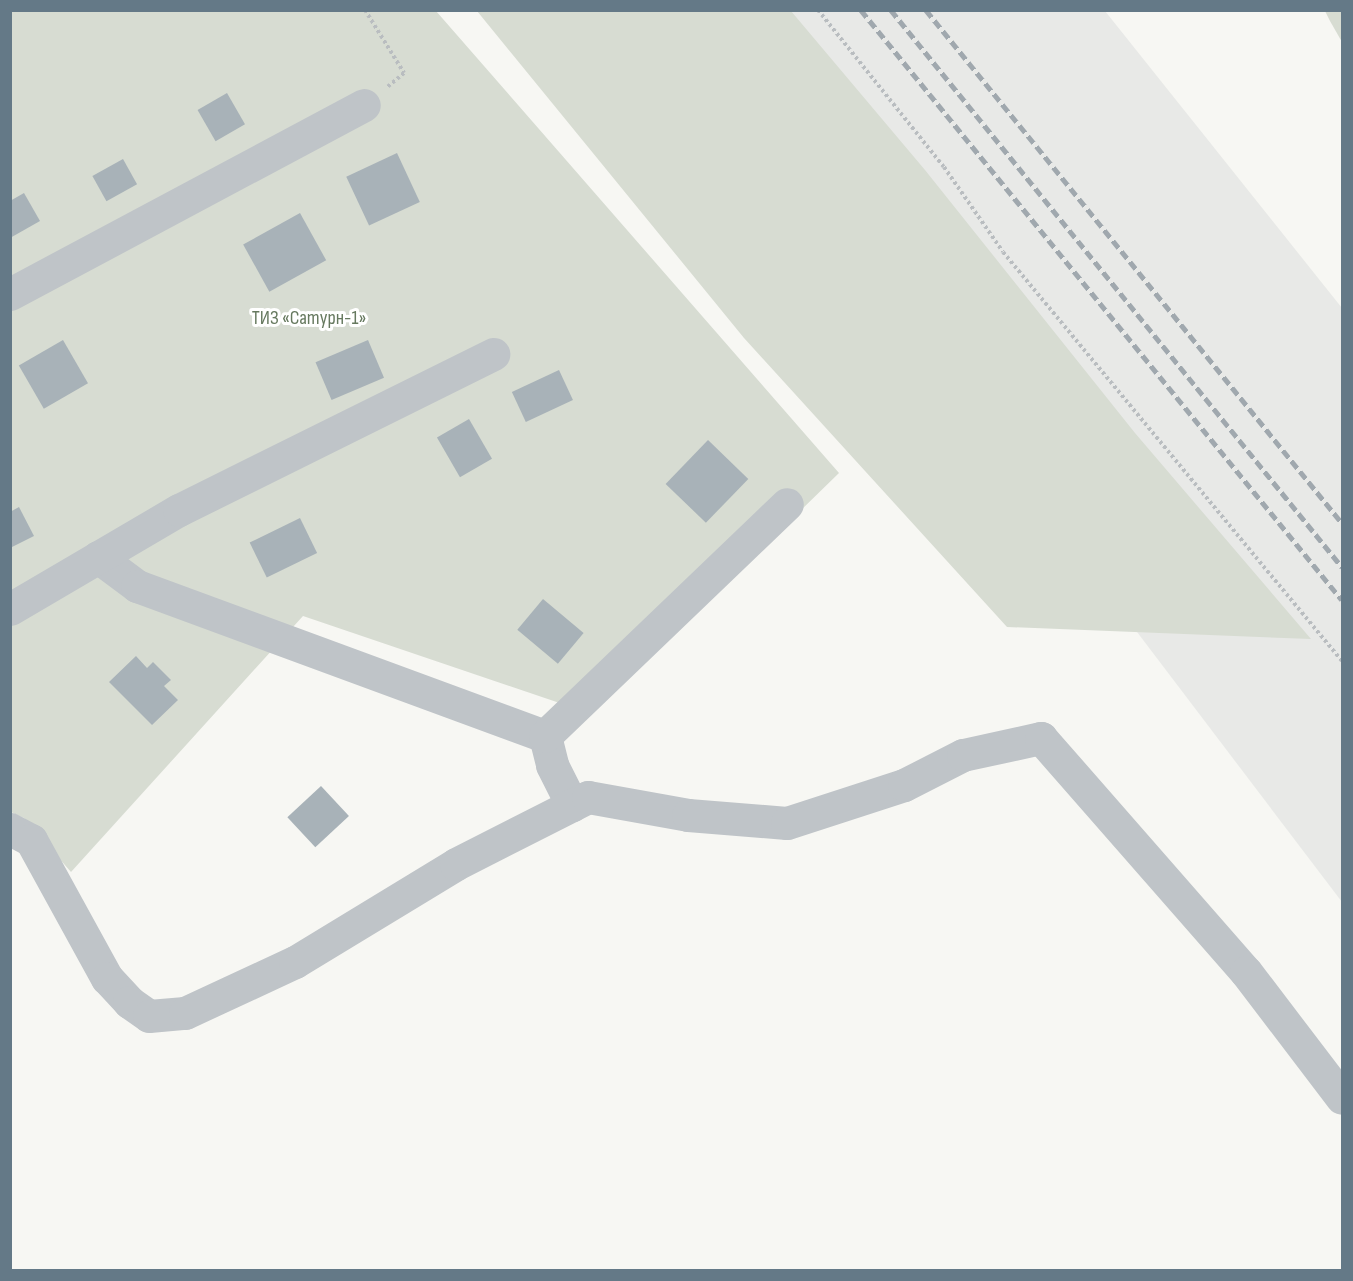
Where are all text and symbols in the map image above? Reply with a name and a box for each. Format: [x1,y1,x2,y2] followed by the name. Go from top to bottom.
[252,306,366,330] park label: ТИЗ «Сатурн-1»

